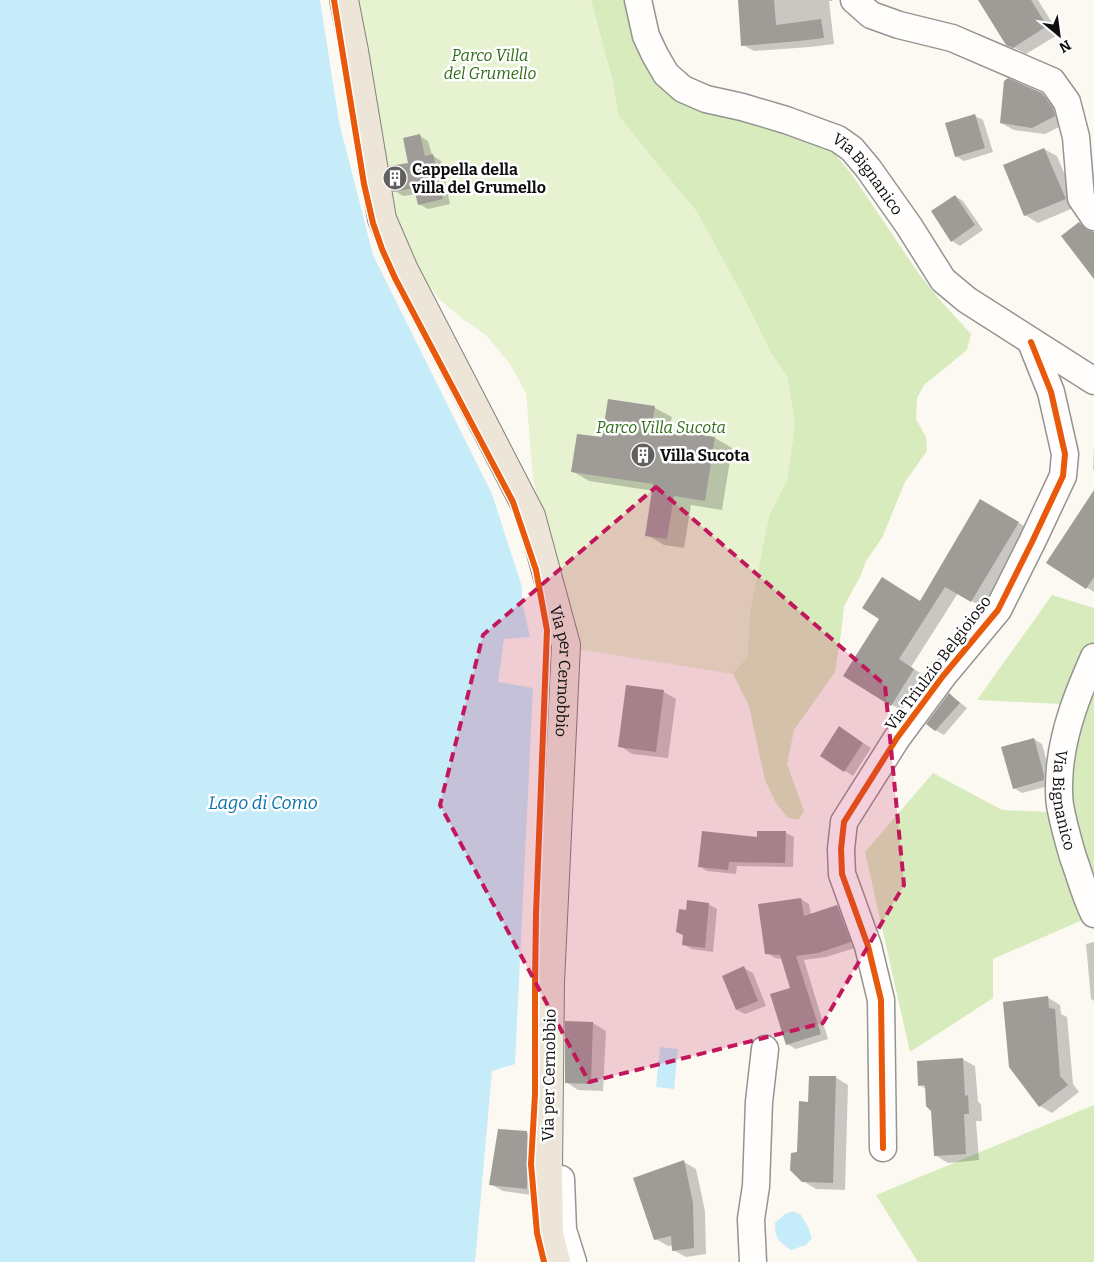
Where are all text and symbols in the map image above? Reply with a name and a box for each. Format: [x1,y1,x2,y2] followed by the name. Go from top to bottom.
[1034,10,1084,60] north arrow
[1056,36,1074,56] text: N
[444,46,536,83] park label: Parco Villa del Grumello
[829,129,907,218] street label: Via Bignanico
[411,160,546,197] place label: Cappella della villa del Grumello
[382,165,408,191] building icon: Cappella della villa del Grumello
[596,418,726,437] park label: Parco Villa Sucota
[630,442,656,468] building icon: Villa Sucota
[660,446,749,465] place label: Villa Sucota
[881,592,995,734] street label: Via Triulzio Belgioioso
[546,603,576,737] street label: Via per Cernobbio
[1049,748,1080,852] street label: Via Bignanico
[208,792,318,814] water label: Lago di Como
[538,1008,560,1142] street label: Via per Cernobbio

